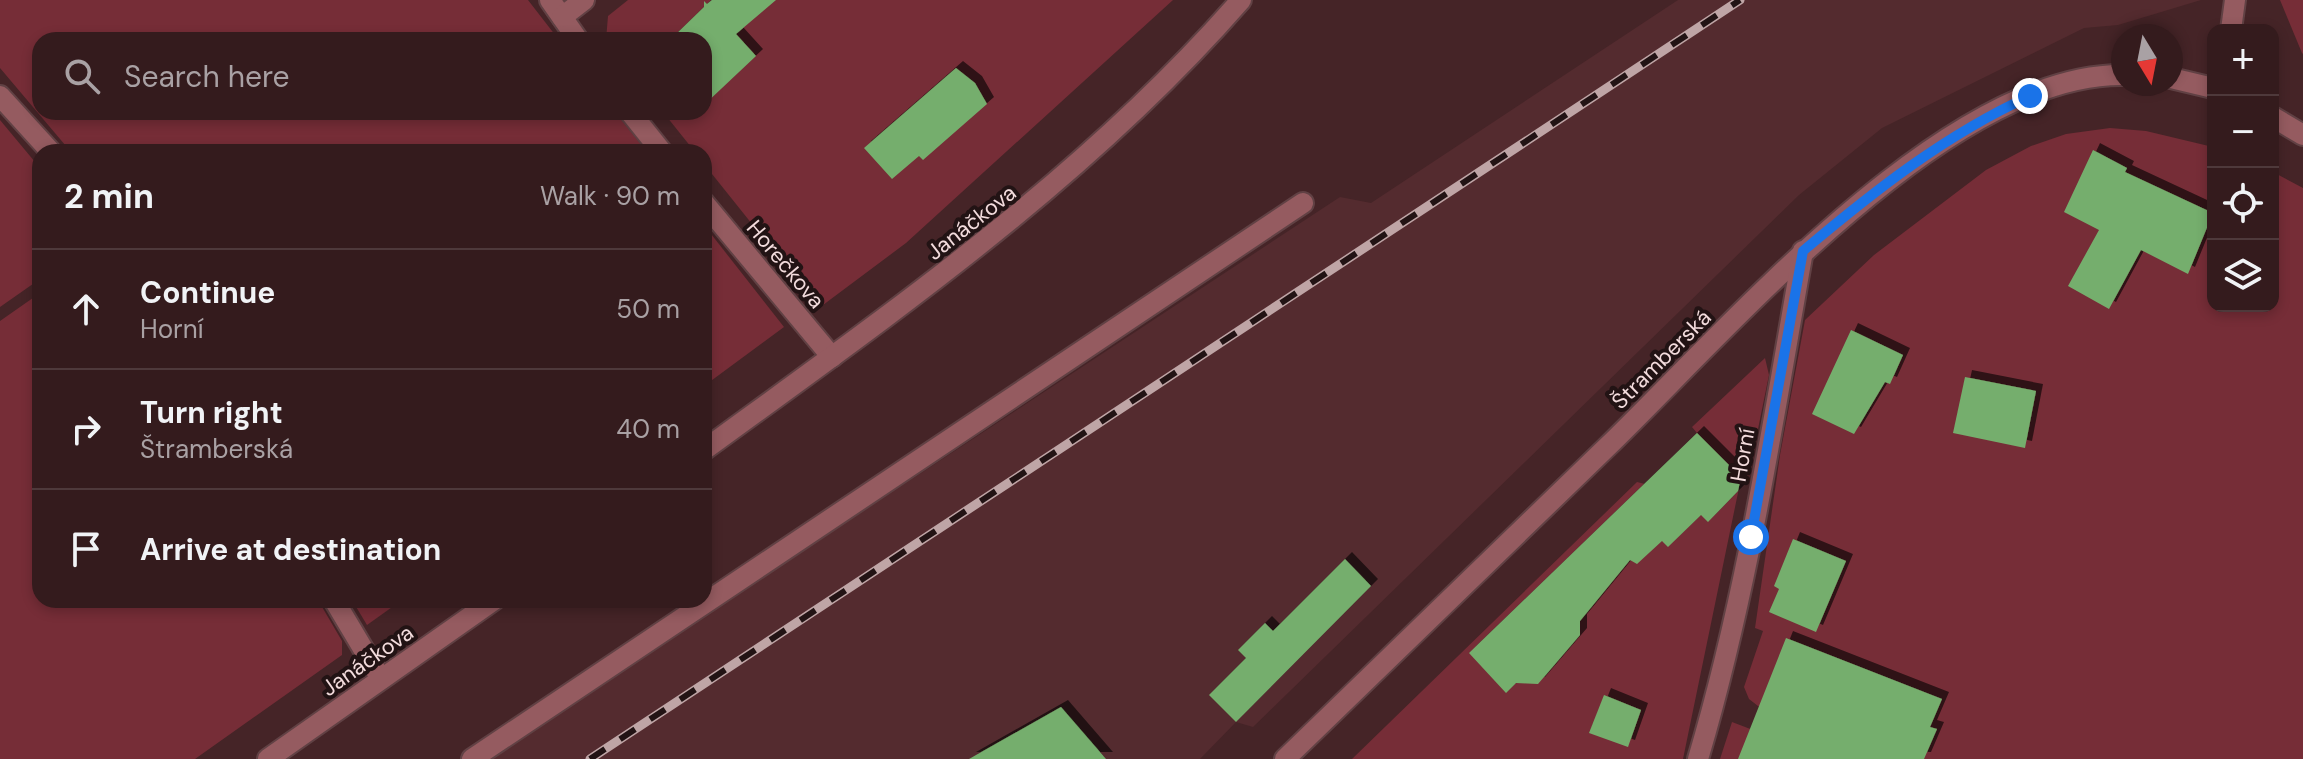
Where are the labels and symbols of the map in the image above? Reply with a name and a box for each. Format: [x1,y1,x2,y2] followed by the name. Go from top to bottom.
[2111,24,2183,96] north arrow
[2012,78,2048,114] route end
[921,178,1022,266] street label: Janáčkova
[740,214,831,314] street label: Horečkova
[1605,303,1717,415] street label: Štramberská
[1724,426,1761,484] street label: Horní
[1733,519,1769,555] route start
[316,618,419,703] street label: Janáčkova

